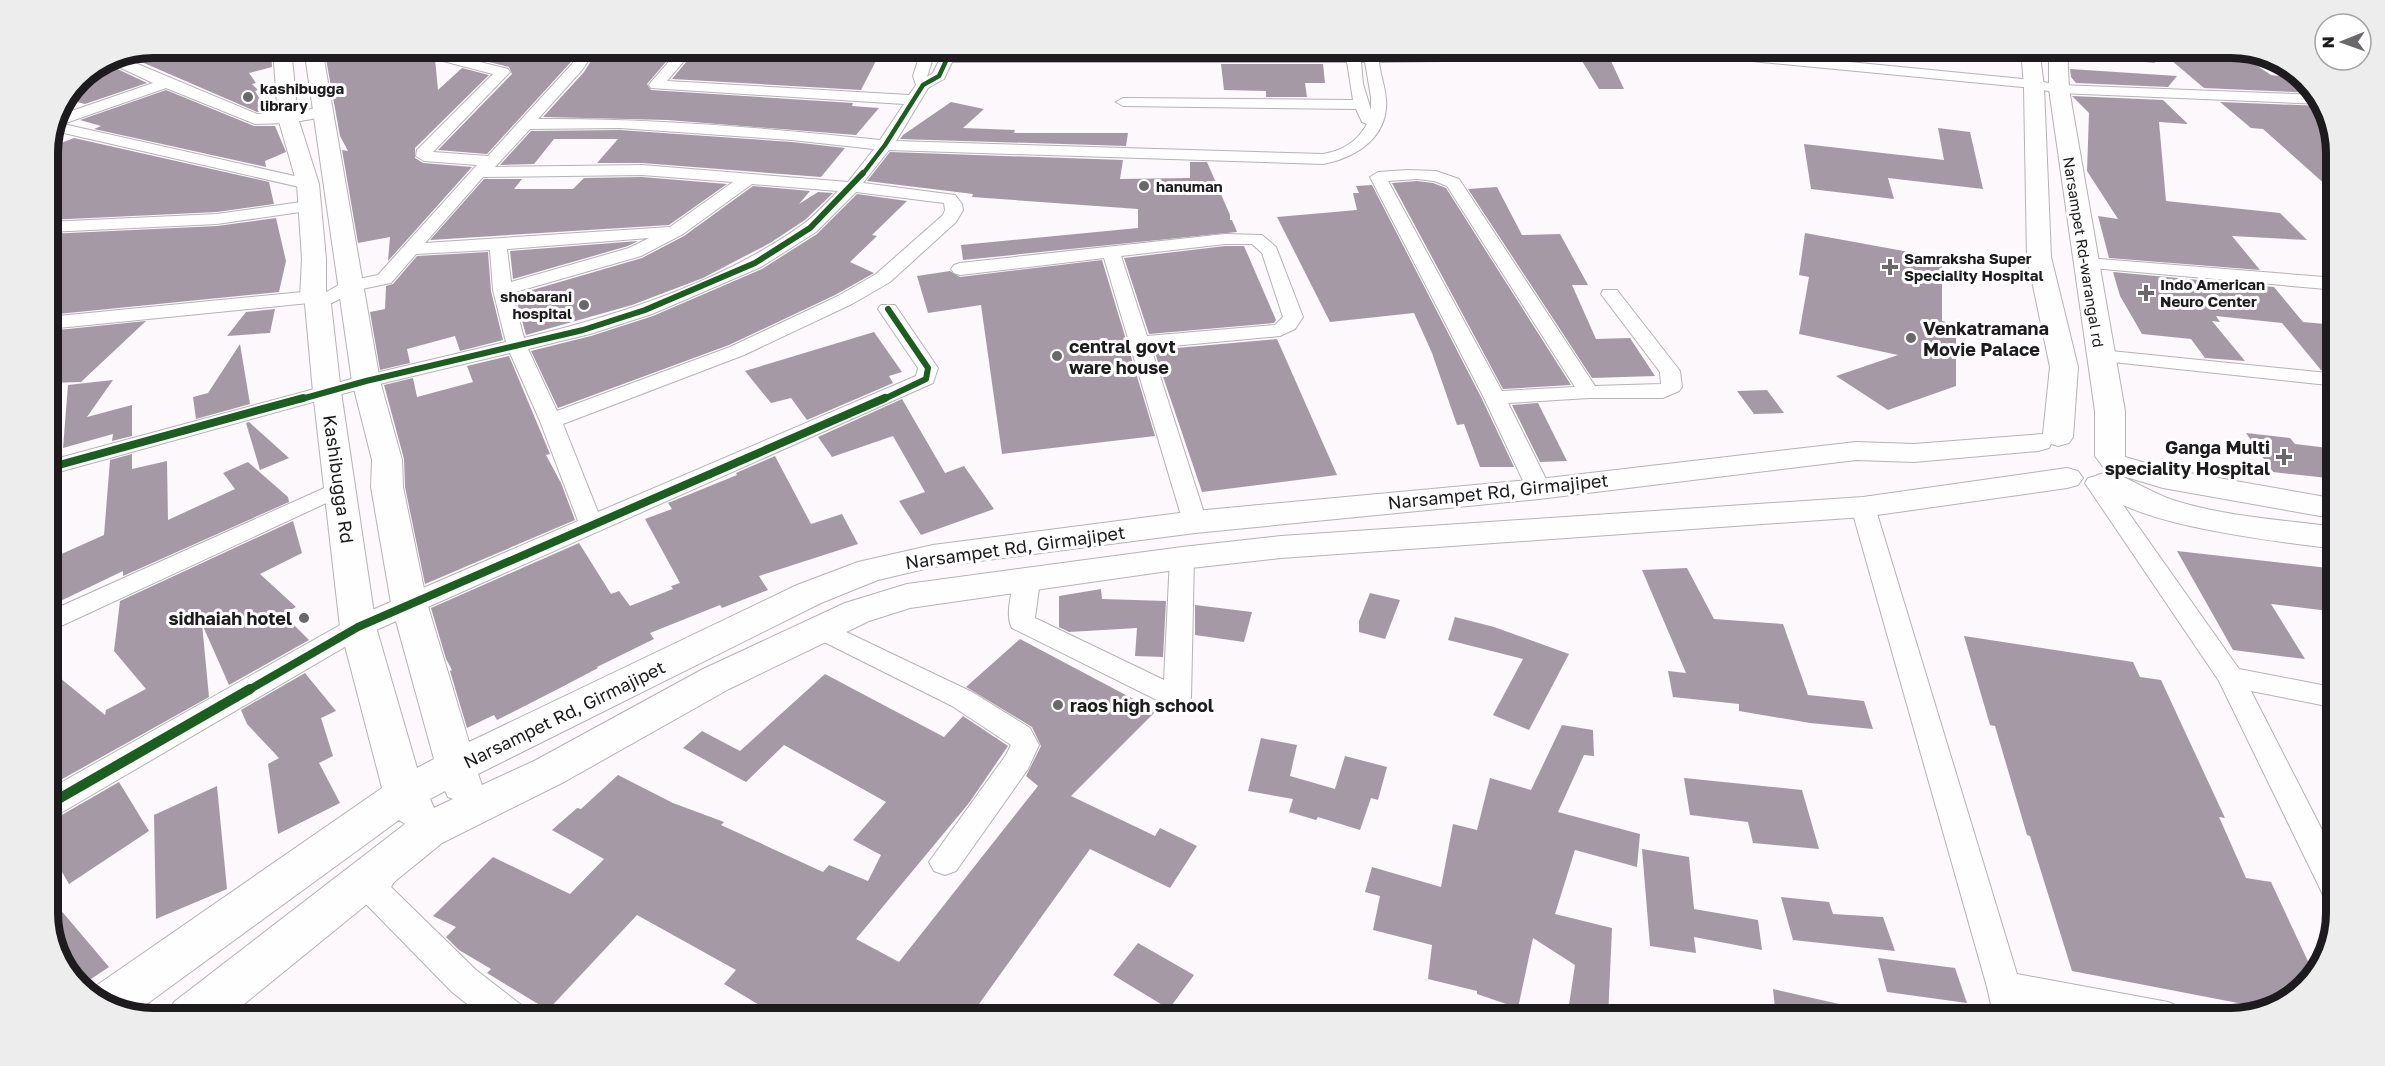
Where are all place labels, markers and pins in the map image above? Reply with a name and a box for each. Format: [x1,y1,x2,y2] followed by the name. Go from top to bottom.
[260,79,344,114] place label: kashibugga library
[241,90,255,104] marker: kashibugga library
[1156,177,1223,195] place label: hanuman
[1137,179,1151,193] marker: hanuman
[1904,249,2043,284] place label: Samraksha Super Speciality Hospital
[1881,258,1899,276] marker: Samraksha Super Speciality Hospital
[2160,275,2265,310] place label: Indo American Neuro Center
[2137,284,2155,302] marker: Indo American Neuro Center
[500,287,572,322] place label: shobarani hospital
[577,298,591,312] marker: shobarani hospital
[1923,317,2049,360] place label: Venkatramana Movie Palace
[1904,331,1918,345] marker: Venkatramana Movie Palace
[1069,335,1176,378] place label: central govt ware house
[1050,349,1064,363] marker: central govt ware house
[2105,436,2270,479] place label: Ganga Multi speciality Hospital
[2275,448,2293,466] marker: Ganga Multi speciality Hospital
[168,607,292,629] place label: sidhaiah hotel
[297,611,311,625] marker: sidhaiah hotel
[1070,694,1214,716] place label: raos high school
[1051,698,1065,712] marker: raos high school

